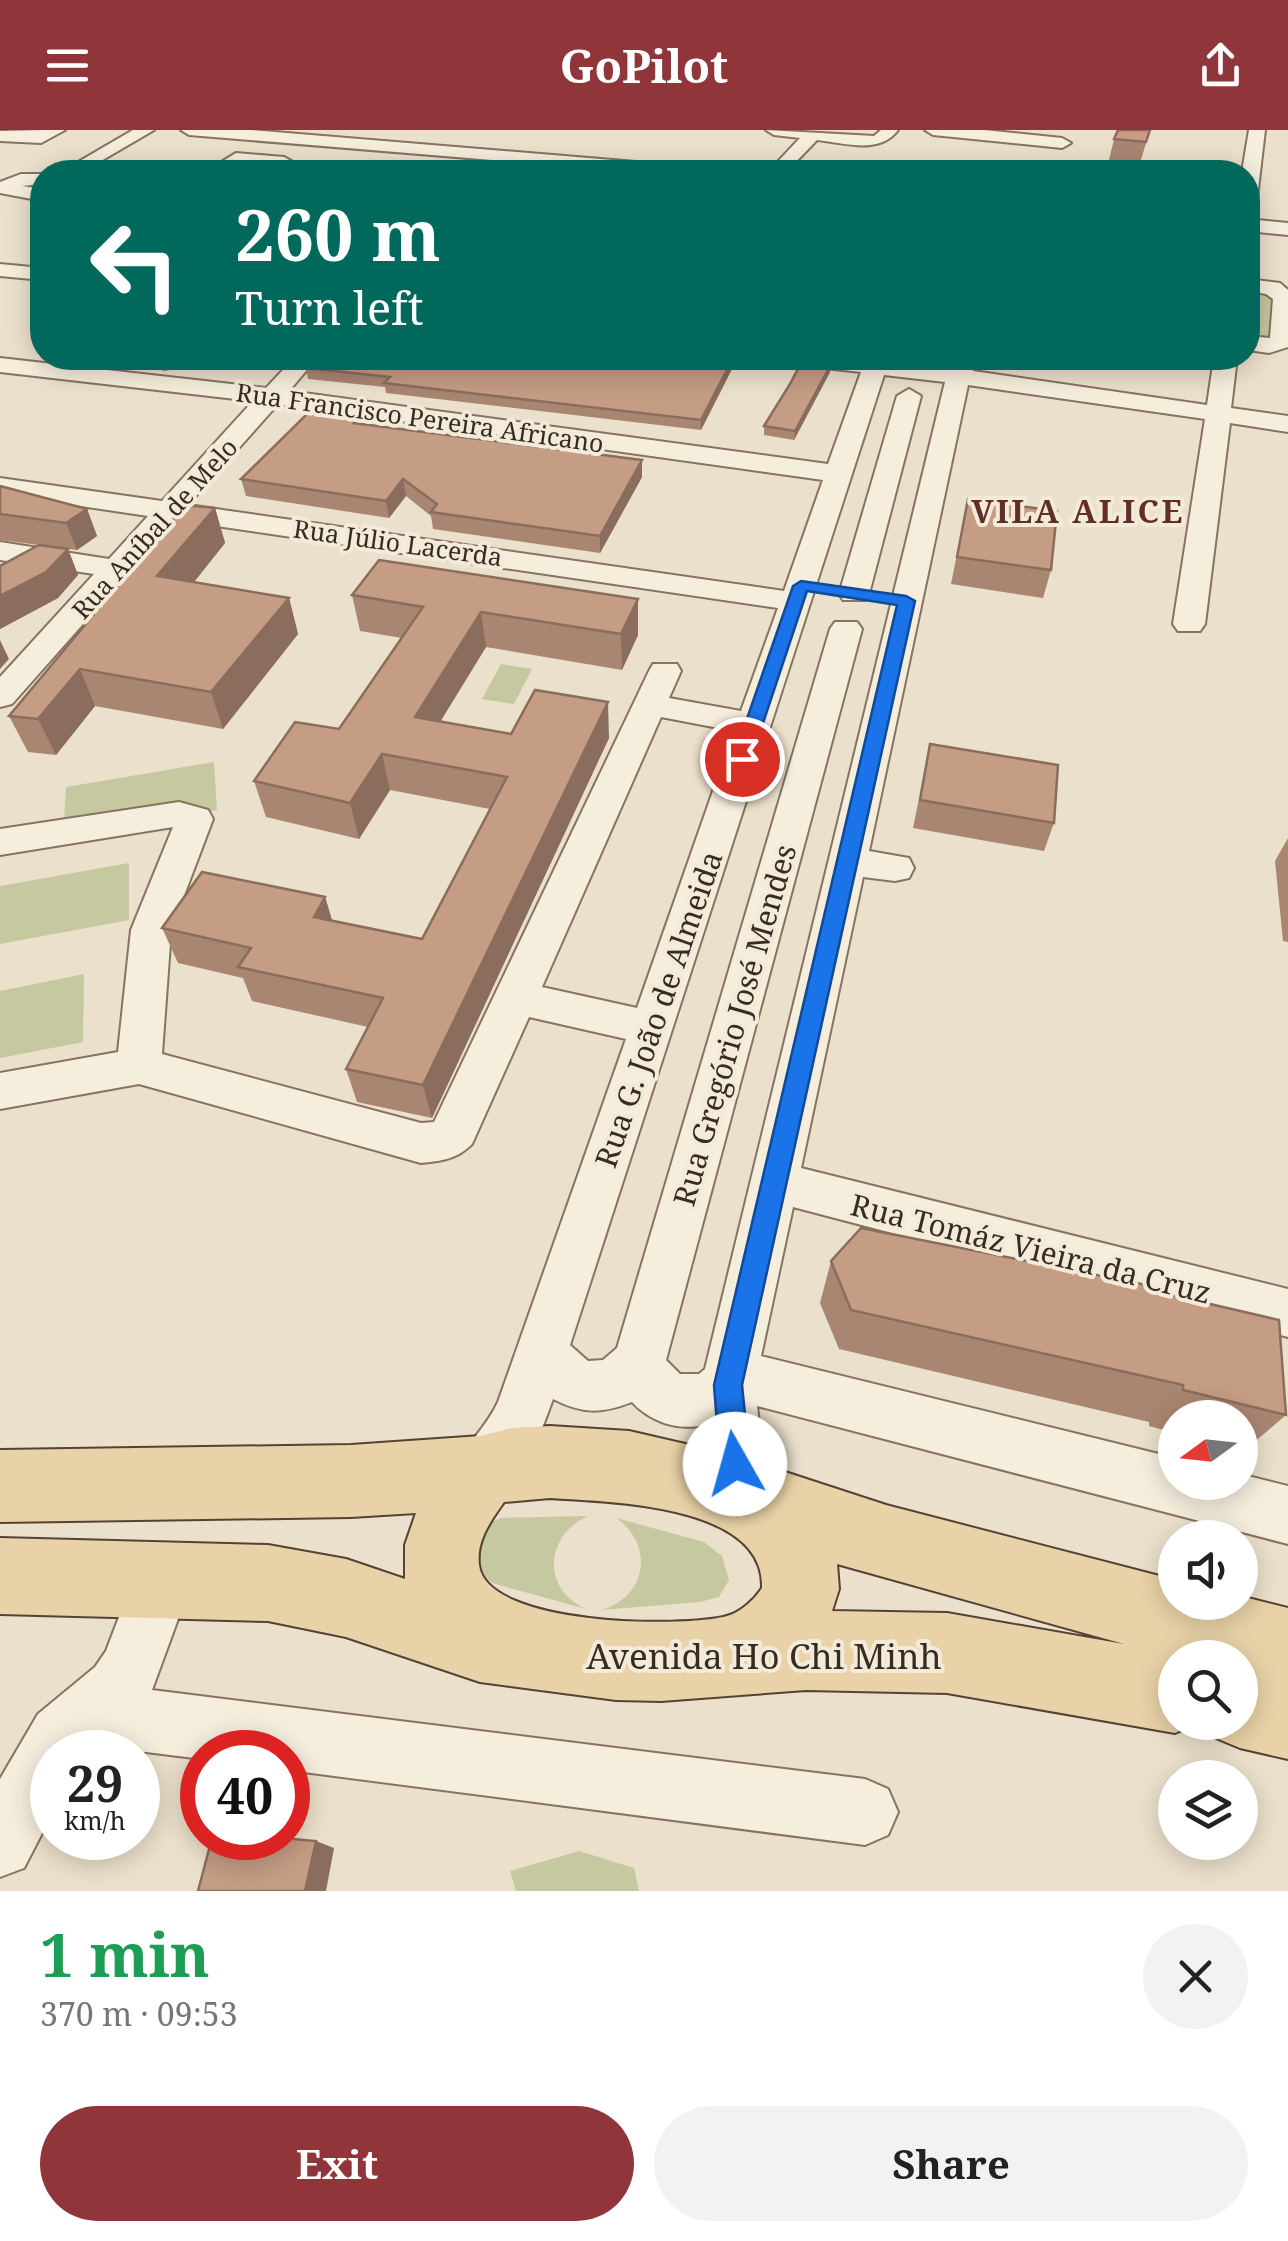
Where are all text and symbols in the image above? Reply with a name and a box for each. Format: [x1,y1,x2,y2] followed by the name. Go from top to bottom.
[560,35,728,96] text: GoPilot
[40,38,95,93] icon: menu
[1193,38,1248,93] icon: share
[235,186,441,282] text: 260 m
[70,200,200,330] icon: left
[235,277,424,338] text: Turn left
[234,374,606,460] street label: Rua Francisco Pereira Africano
[64,430,244,626] street label: Rua Aníbal de Melo
[971,489,1185,532] district label: VILA ALICE
[291,510,505,574] street label: Rua Júlio Lacerda
[700,717,785,802] pin
[715,732,770,787] icon: arrive
[663,839,805,1211] street label: Rua Gregório José Mendes
[585,845,731,1173] street label: Rua G. João de Almeida
[847,1183,1215,1313] street label: Rua Tomáz Vieira da Cruz
[1158,1400,1258,1500] north arrow
[1158,1400,1258,1860] map controls
[683,1412,787,1516] position arrow
[1158,1520,1258,1620] button: sound
[586,1632,942,1679] street label: Avenida Ho Chi Minh
[1158,1640,1258,1740] button: search
[180,1730,310,1860] speed limit sign: 40
[67,1749,123,1817] text: 29
[1158,1760,1258,1860] button: layers
[64,1803,126,1837] text: km/h
[40,1913,210,1995] text: 1 min
[1143,1924,1248,2029] button: close
[40,1992,238,2035] text: 370 m · 09:53
[40,2106,634,2221] button: Exit
[654,2106,1248,2221] button: Share

